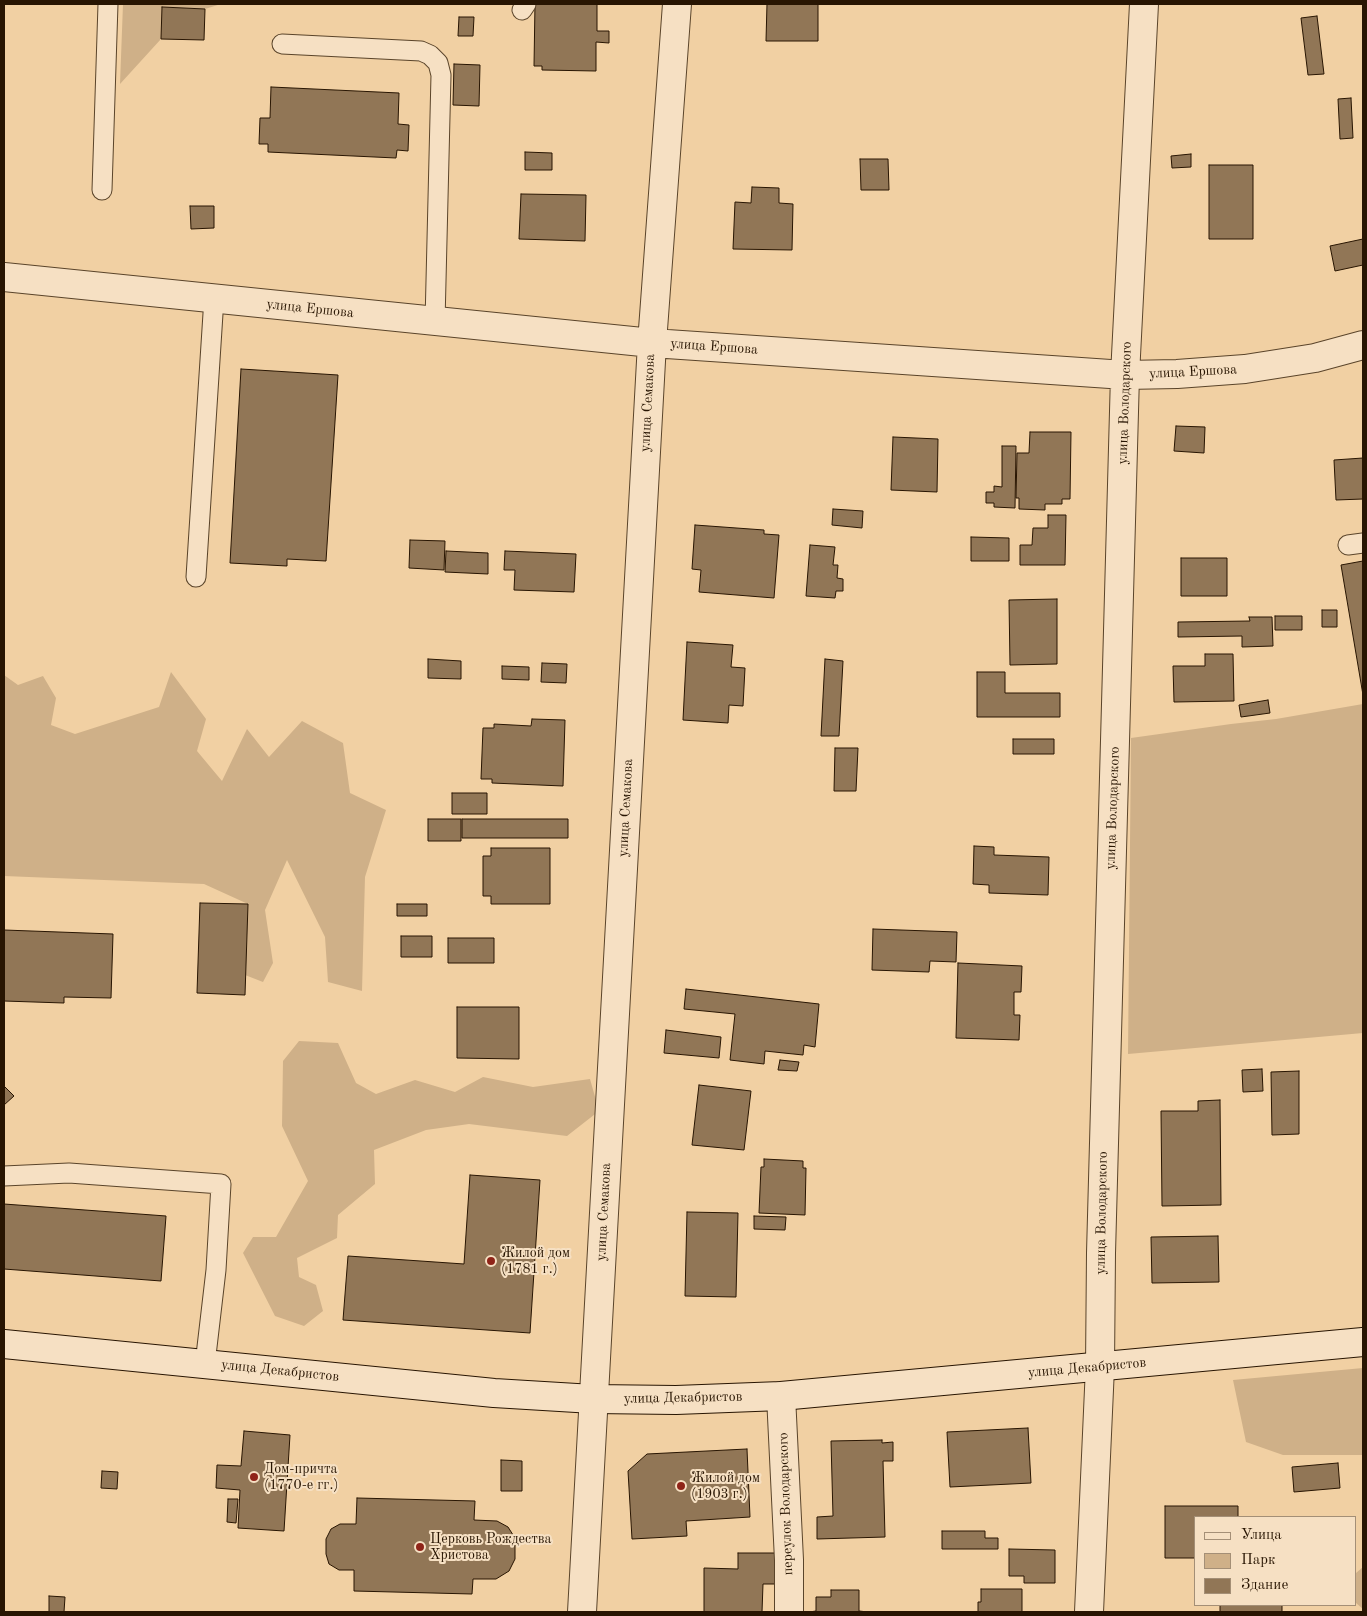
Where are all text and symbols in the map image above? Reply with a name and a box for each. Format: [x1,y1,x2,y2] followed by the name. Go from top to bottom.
[265,296,355,322] street label: улица Ершова
[670,336,758,358] street label: улица Ершова
[1114,341,1136,465] street label: улица Володарского
[637,354,659,452] street label: улица Семакова
[1149,361,1237,383] street label: улица Ершова
[1102,746,1124,870] street label: улица Володарского
[615,759,637,857] street label: улица Семакова
[1093,1151,1111,1275] street label: улица Володарского
[593,1163,615,1261] street label: улица Семакова
[501,1245,570,1278] place label: Жилой дом (1781 г.)
[485,1255,497,1267] marker: Жилой дом (1781 г.)
[1027,1354,1147,1382] street label: улица Декабристов
[220,1356,340,1386] street label: улица Декабристов
[624,1389,742,1407] street label: улица Декабристов
[775,1432,797,1576] street label: переулок Володарского
[264,1461,339,1494] place label: Дом-причта (1770-е гг.)
[691,1470,760,1502] place label: Жилой дом (1903 г.)
[248,1471,260,1483] marker: Дом-причта (1770-е гг.)
[675,1480,687,1492] marker: Жилой дом (1903 г.)
[1194,1516,1357,1606] legend
[1241,1528,1282,1543] text: Улица
[430,1531,551,1564] place label: Церковь Рождества Христова
[414,1541,426,1553] marker: Церковь Рождества Христова
[1241,1553,1276,1568] text: Парк
[1241,1578,1288,1593] text: Здание

